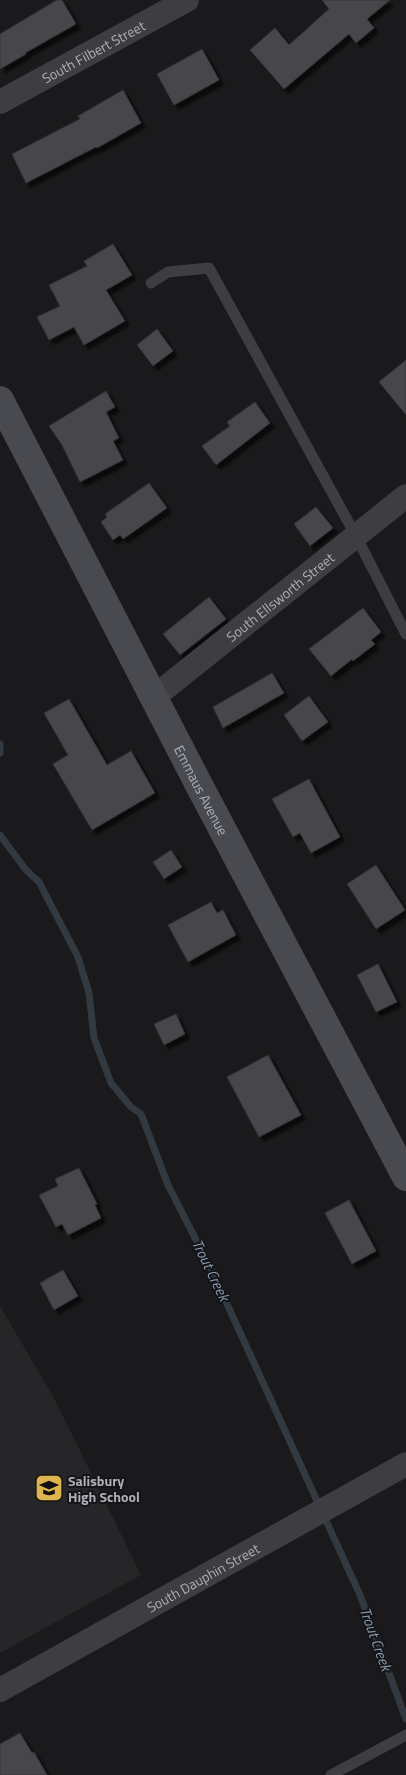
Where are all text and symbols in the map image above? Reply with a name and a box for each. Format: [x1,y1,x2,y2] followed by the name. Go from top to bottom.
[37,14,149,88] street label: South Filbert Street
[221,547,339,646] street label: South Ellsworth Street
[170,741,234,839] street label: Emmaus Avenue
[186,1235,237,1307] water label: Trout Creek
[68,1470,140,1507] place label: Salisbury High School
[34,1473,64,1503] school or university icon: Salisbury High School
[142,1537,263,1617] street label: South Dauphin Street
[354,1604,399,1676] water label: Trout Creek

